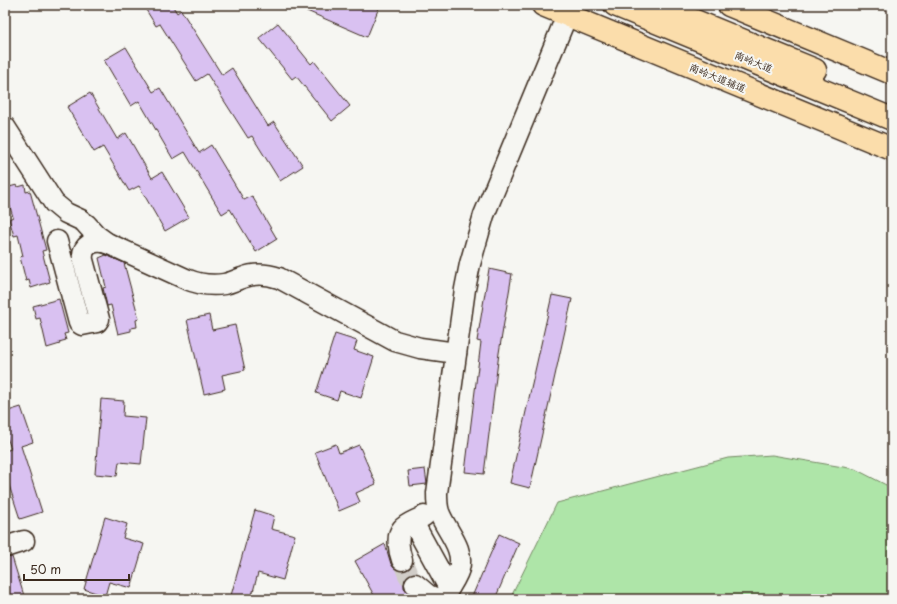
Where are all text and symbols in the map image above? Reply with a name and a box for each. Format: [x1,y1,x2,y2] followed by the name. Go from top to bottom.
[733,47,775,75] street label: 南岭大道
[687,59,749,95] street label: 南岭大道辅道
[24,556,129,582] scale bar
[30,560,61,578] text: 50 m

